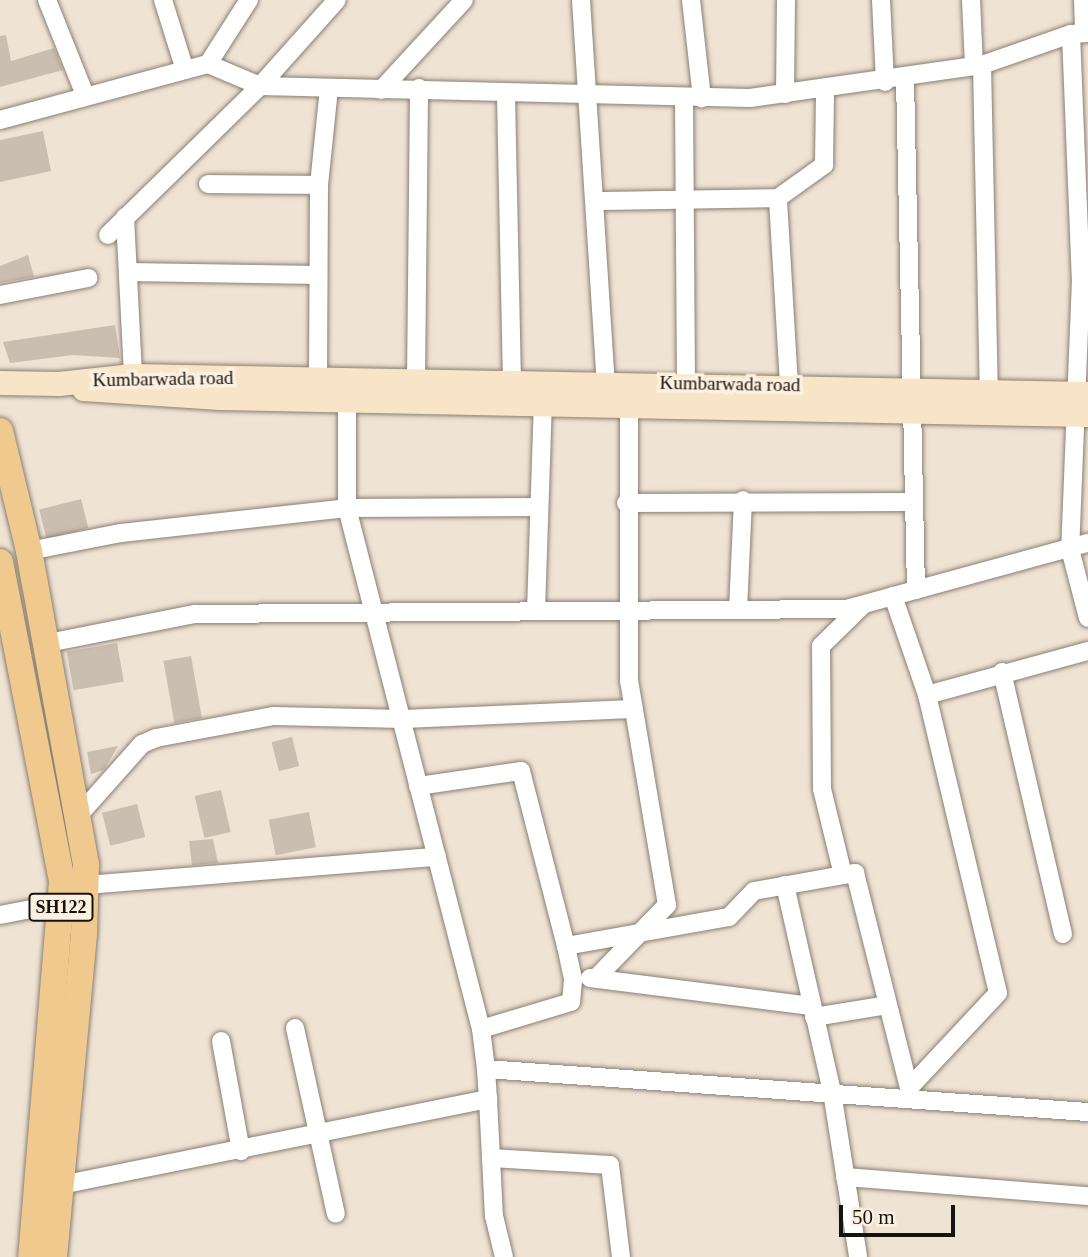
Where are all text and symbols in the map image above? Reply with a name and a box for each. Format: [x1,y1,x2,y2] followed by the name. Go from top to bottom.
[92,366,234,392] street label: Kumbarwada road
[659,371,801,397] street label: Kumbarwada road
[28,893,94,922] road number: SH122
[843,1190,958,1234] scale bar
[852,1205,895,1229] text: 50 m

